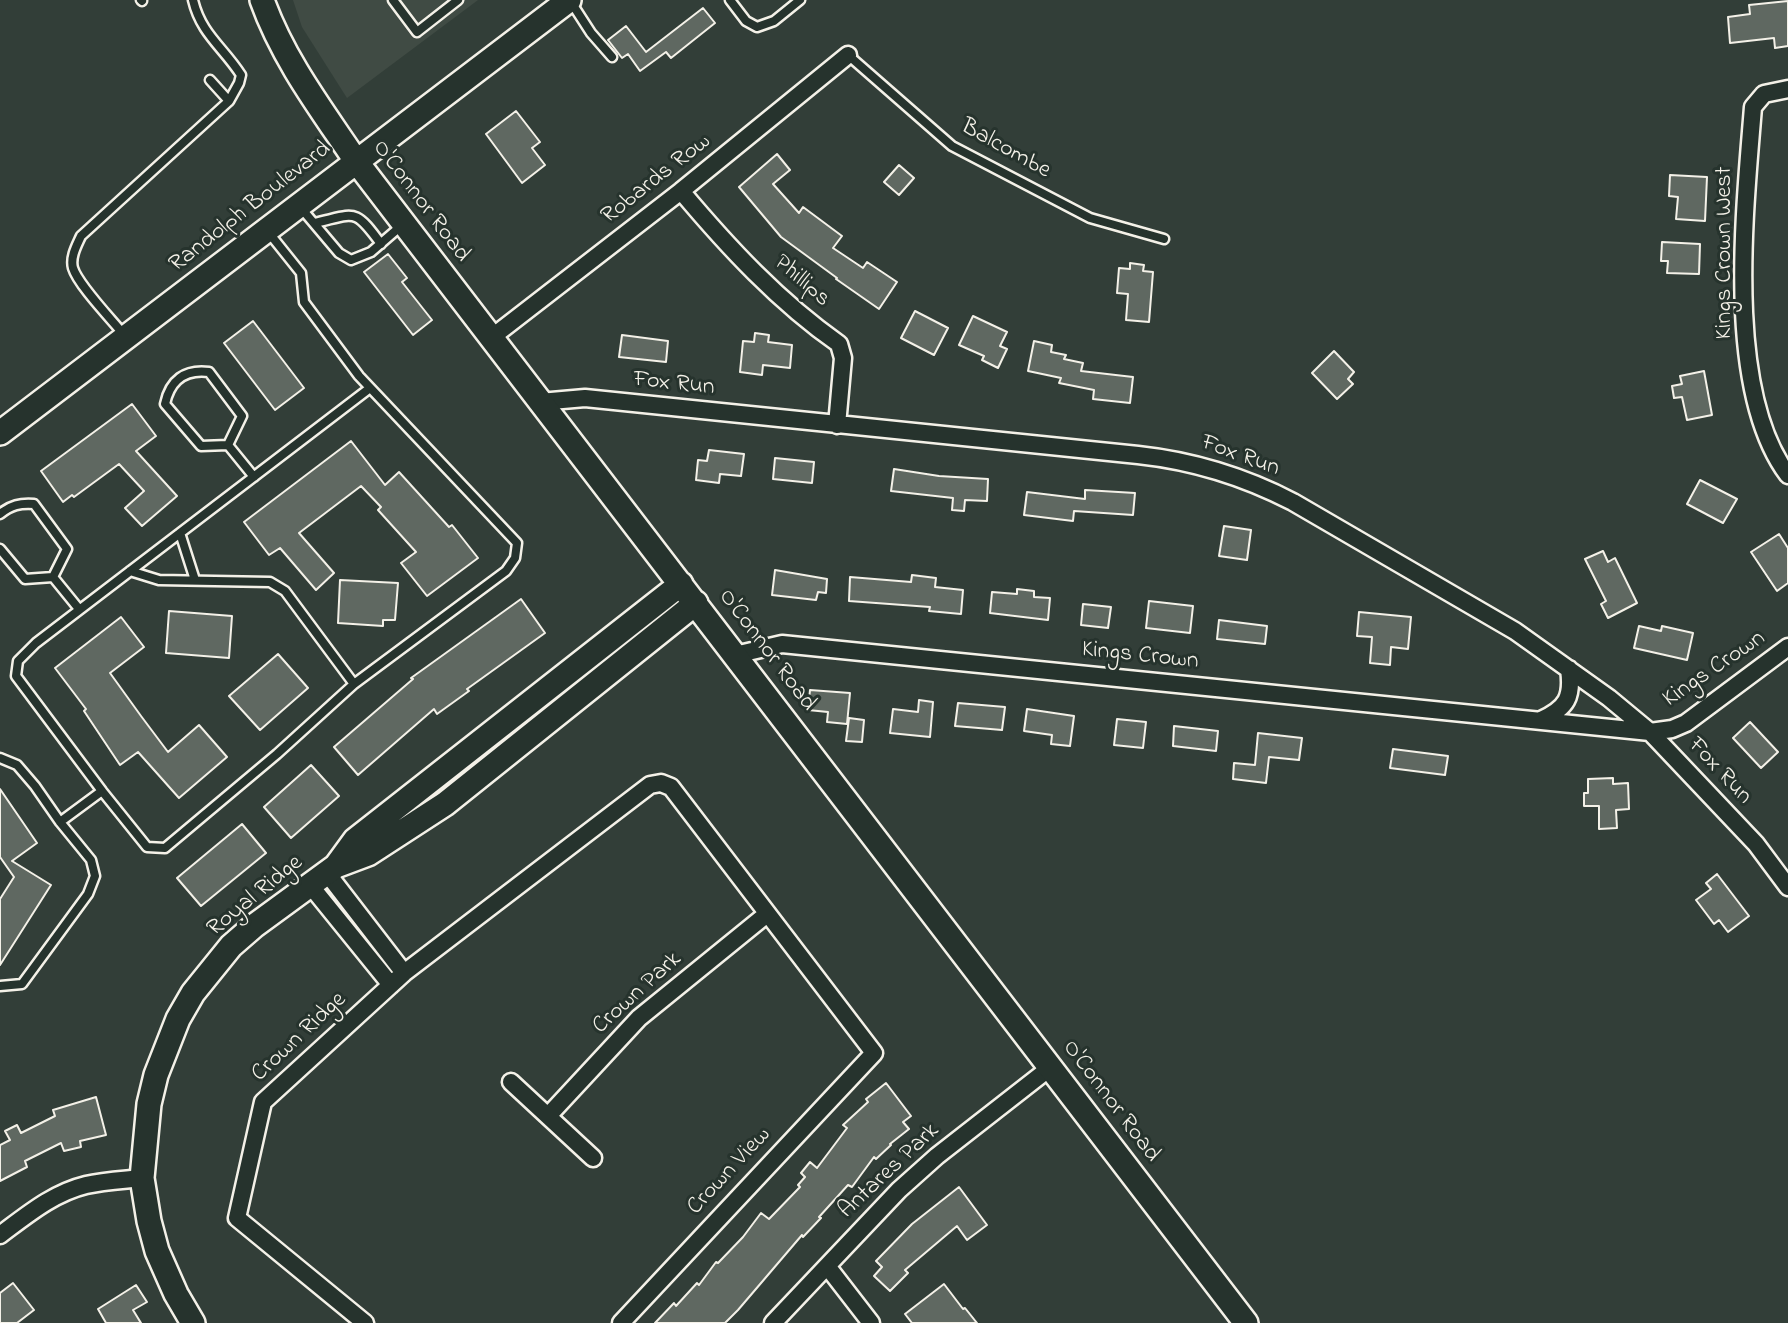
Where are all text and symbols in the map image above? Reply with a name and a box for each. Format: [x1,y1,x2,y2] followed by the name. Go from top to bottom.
[955,114,1055,186] street label: Balcombe
[596,128,718,232] street label: Robards Row
[365,135,475,269] street label: O'Connor Road
[164,136,338,280] street label: Randolph Boulevard
[1712,166,1740,340] street label: Kings Crown West
[767,250,835,314] street label: Phillips
[632,366,716,404] street label: Fox Run
[1197,430,1283,484] street label: Fox Run
[711,584,821,718] street label: O'Connor Road
[1658,625,1772,715] street label: Kings Crown
[1080,637,1200,677] street label: Kings Crown
[1681,732,1757,812] street label: Fox Run
[202,850,310,944] street label: Royal Ridge
[587,946,689,1042] street label: Crown Park
[247,987,353,1089] street label: Crown Ridge
[1055,1035,1165,1169] street label: O'Connor Road
[834,1118,946,1226] street label: Antares Park
[682,1122,778,1222] street label: Crown View

